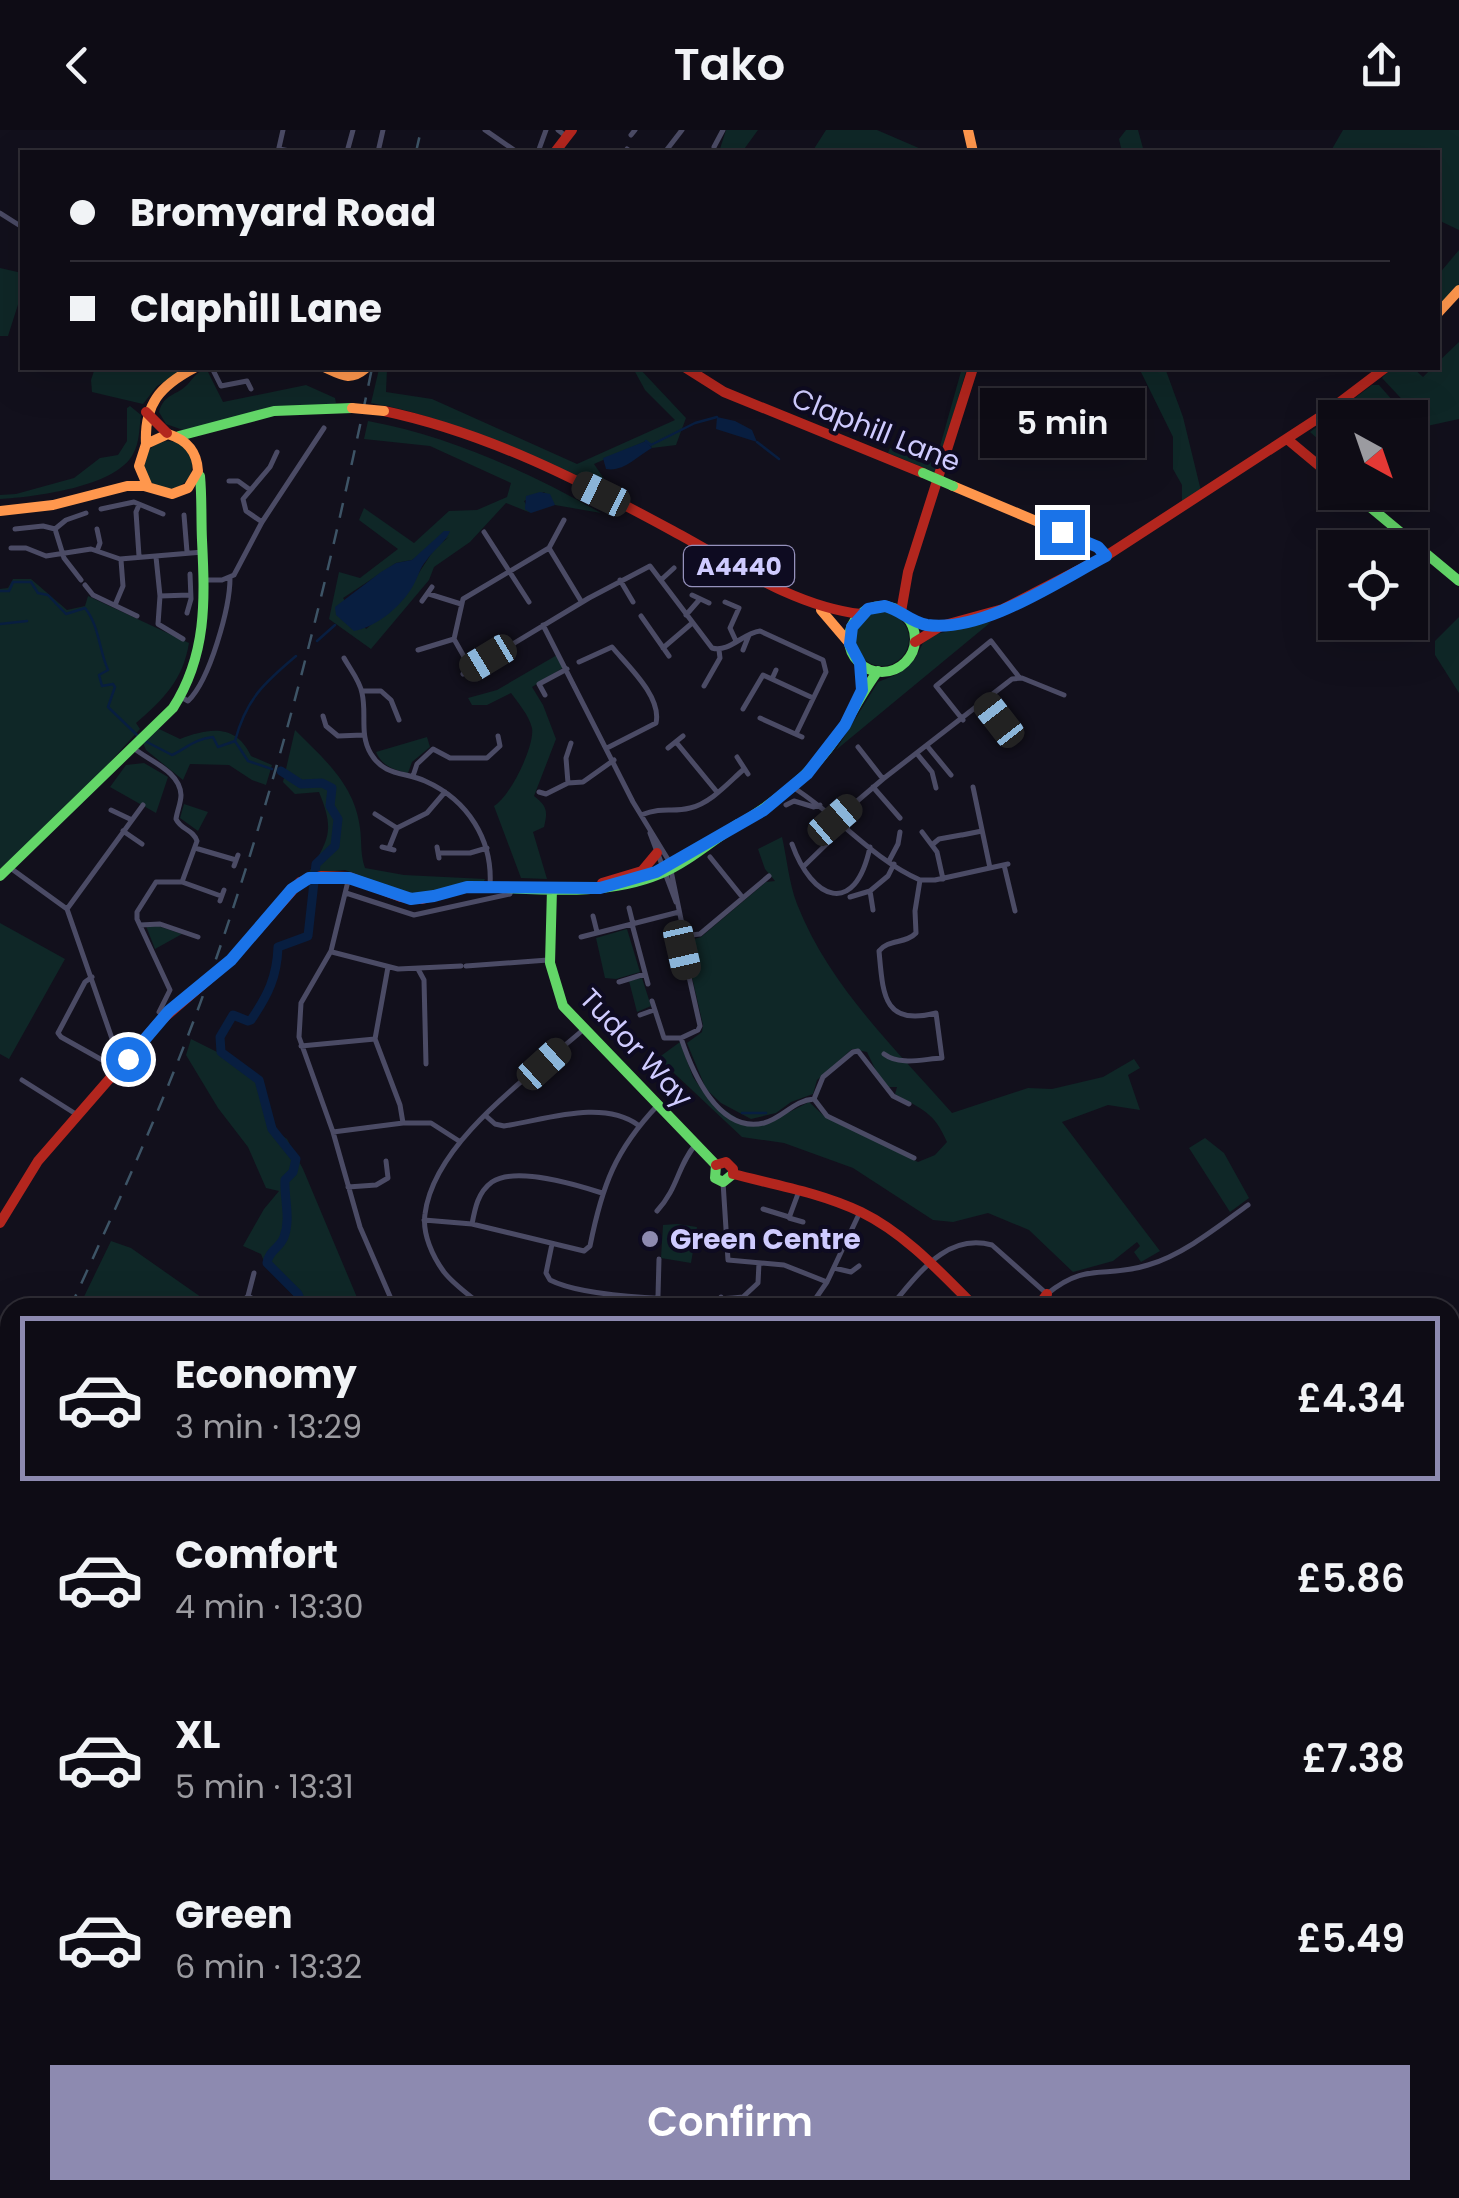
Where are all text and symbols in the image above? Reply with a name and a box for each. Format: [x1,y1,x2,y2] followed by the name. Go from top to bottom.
[674,33,785,96] text: Tako
[50,38,105,93] icon: back
[1354,38,1409,93] icon: share
[130,186,436,239] text: Bromyard Road
[130,282,382,335] text: Claphill Lane
[786,378,966,482] street label: Claphill Lane
[980,387,1144,457] callout: 5 min
[1017,400,1108,445] text: 5 min
[1318,400,1428,510] north arrow
[1318,400,1428,640] map controls
[567,467,635,521] car
[1040,510,1085,555] route end
[1318,530,1428,640] button: locate
[684,546,794,586] road number: A4440
[455,630,521,686] car
[969,687,1029,753] car
[803,789,867,851] car
[661,917,703,983] car
[571,980,702,1116] street label: Tudor Way
[512,1033,576,1095] car
[106,1037,151,1082] route start
[670,1220,861,1259] place label: Green Centre
[639,1228,661,1250] marker: Green Centre
[175,1348,357,1401] text: Economy
[55,1354,145,1444] icon: car
[1297,1372,1405,1425] text: £4.34
[175,1404,362,1449] text: 3 min · 13:29
[175,1528,338,1581] text: Comfort
[55,1534,145,1624] icon: car
[1297,1552,1405,1605] text: £5.86
[175,1584,364,1629] text: 4 min · 13:30
[175,1708,220,1761] text: XL
[55,1714,145,1804] icon: car
[1302,1732,1405,1785] text: £7.38
[175,1764,354,1809] text: 5 min · 13:31
[175,1888,293,1941] text: Green
[55,1894,145,1984] icon: car
[1297,1912,1405,1965] text: £5.49
[175,1944,362,1989] text: 6 min · 13:32
[50,2065,1410,2180] button: Confirm

